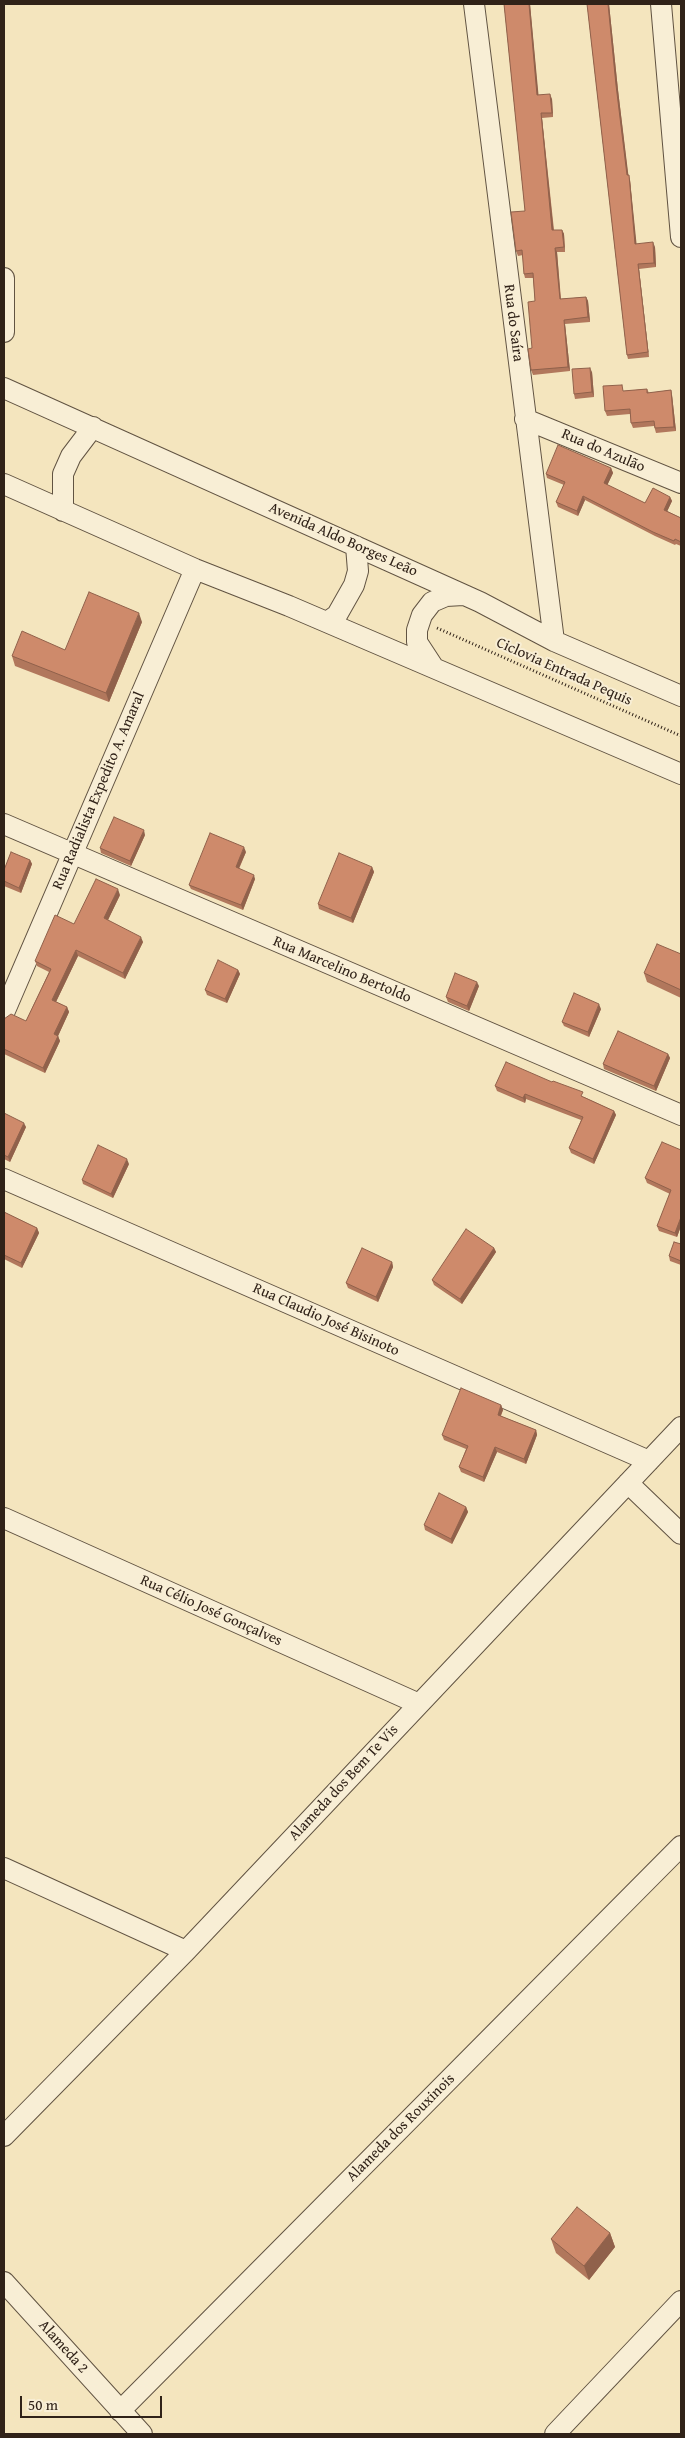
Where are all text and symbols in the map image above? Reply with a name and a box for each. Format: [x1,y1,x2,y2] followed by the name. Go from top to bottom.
[499,283,527,363] street label: Rua do Saíra
[559,425,647,477] street label: Rua do Azulão
[266,499,420,581] street label: Avenida Aldo Borges Leão
[493,634,635,710] street label: Ciclovia Entrada Pequis
[49,690,149,892] street label: Rua Radialista Expedito A. Amaral
[270,933,414,1007] street label: Rua Marcelino Bertoldo
[250,1280,402,1360] street label: Rua Claudio José Bisinoto
[137,1572,285,1650] street label: Rua Célio José Gonçalves
[285,1721,403,1845] street label: Alameda dos Bem Te Vis
[343,2070,459,2186] street label: Alameda dos Rouxinois
[34,2317,92,2377] street label: Alameda 2
[22,2386,165,2418] scale bar
[28,2394,58,2415] text: 50 m

